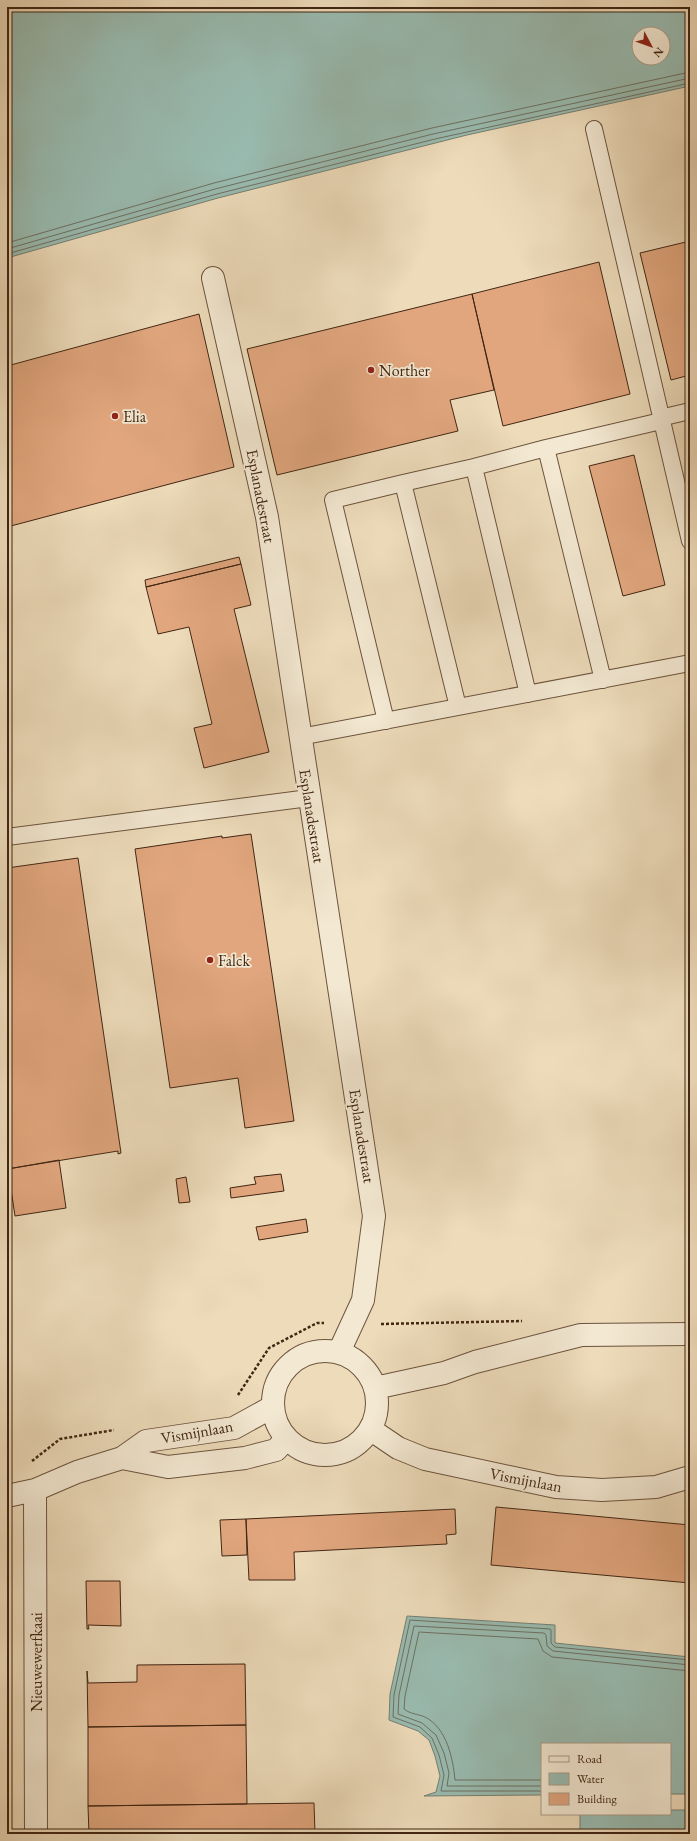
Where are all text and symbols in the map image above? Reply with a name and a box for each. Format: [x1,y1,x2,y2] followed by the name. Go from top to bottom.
[631,26,671,66] north arrow
[650,45,667,61] text: N
[379,360,430,381] place label: Norther
[366,365,376,375] marker: Norther
[123,406,147,427] place label: Elia
[110,411,120,421] marker: Elia
[242,447,280,545] street label: Esplanadestraat
[294,767,330,865] street label: Esplanadestraat
[218,950,250,971] place label: Falck
[205,955,215,965] marker: Falck
[344,1087,380,1185] street label: Esplanadestraat
[159,1415,235,1449] street label: Vismijnlaan
[488,1463,564,1497] street label: Vismijnlaan
[26,1612,47,1712] street label: Nieuwewerfkaai
[541,1743,671,1815] legend
[577,1751,603,1767] text: Road
[577,1771,604,1787] text: Water
[577,1791,618,1807] text: Building

